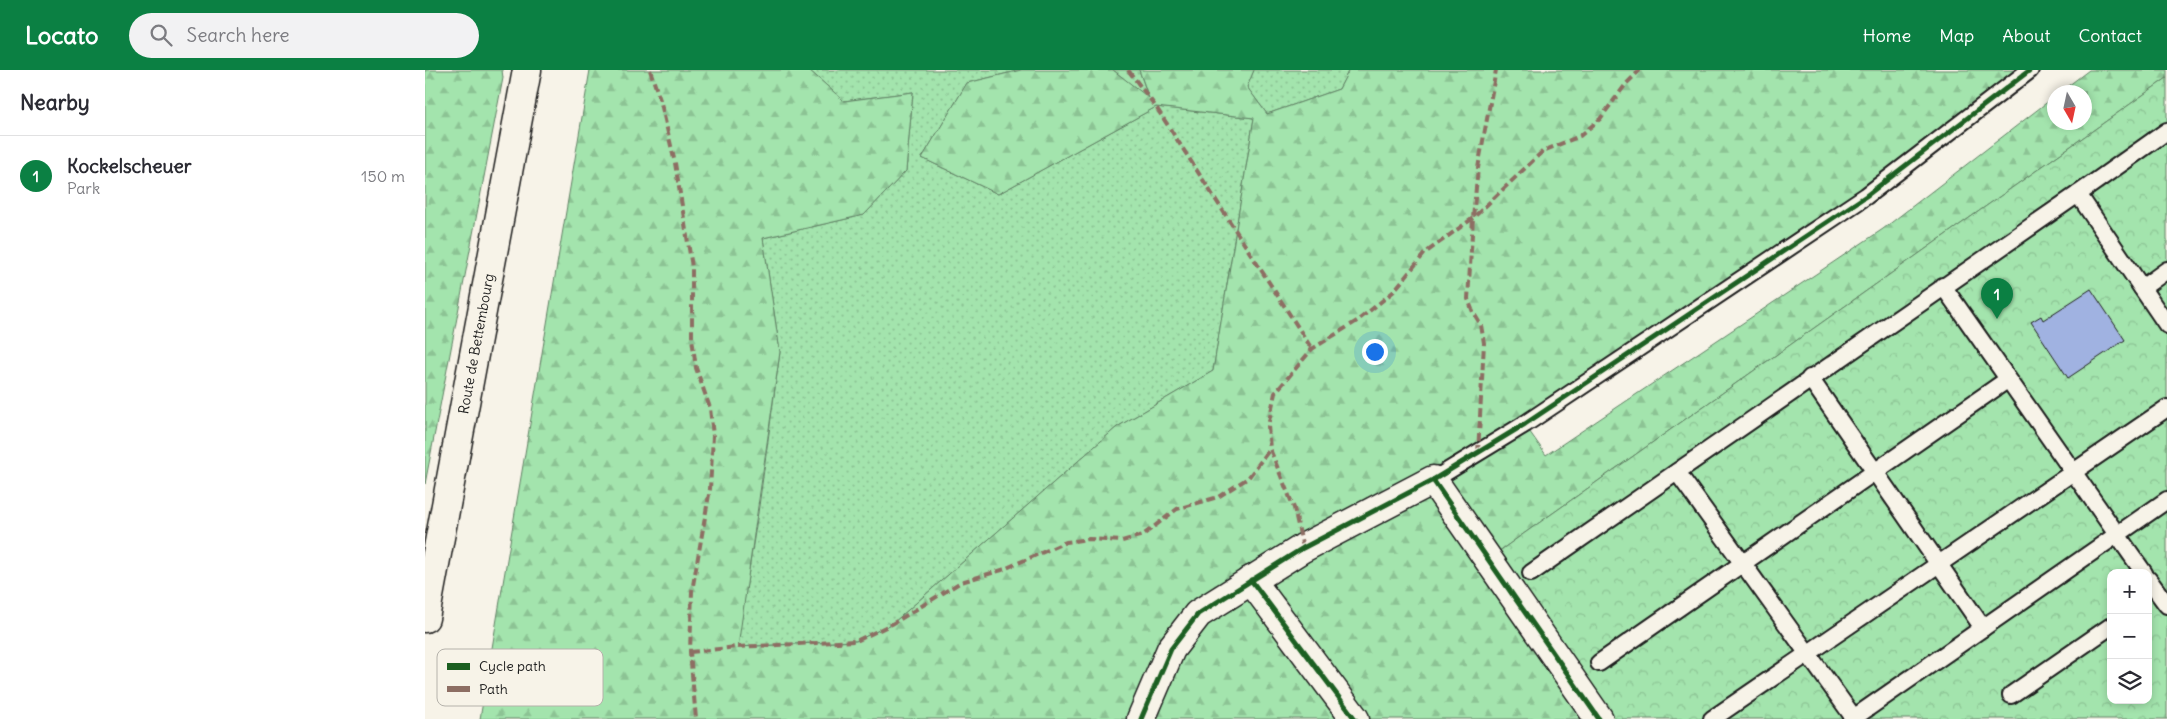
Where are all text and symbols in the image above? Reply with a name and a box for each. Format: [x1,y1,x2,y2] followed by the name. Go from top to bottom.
[129,13,479,58] search box
[25,20,99,50] text: Locato
[147,21,175,49] icon: search
[187,23,290,47] text: Search here
[1863,24,1911,47] text: Home
[1939,24,1974,47] text: Map
[2002,24,2050,47] text: About
[2078,24,2142,47] text: Contact
[2047,85,2092,130] north arrow
[20,89,90,116] text: Nearby
[67,154,191,178] text: Kockelscheuer
[33,166,39,186] text: 1
[361,166,405,186] text: 150 m
[67,178,100,198] text: Park
[454,272,498,415] street label: Route de Bettembourg
[1981,278,2013,319] pin: 1
[1362,339,1388,365] your location
[2107,569,2152,704] map controls
[2107,569,2152,614] button: +
[2107,614,2152,659] button: −
[437,649,603,706] legend
[479,657,546,675] text: Cycle path
[2107,659,2152,704] button: layers
[479,680,508,698] text: Path

